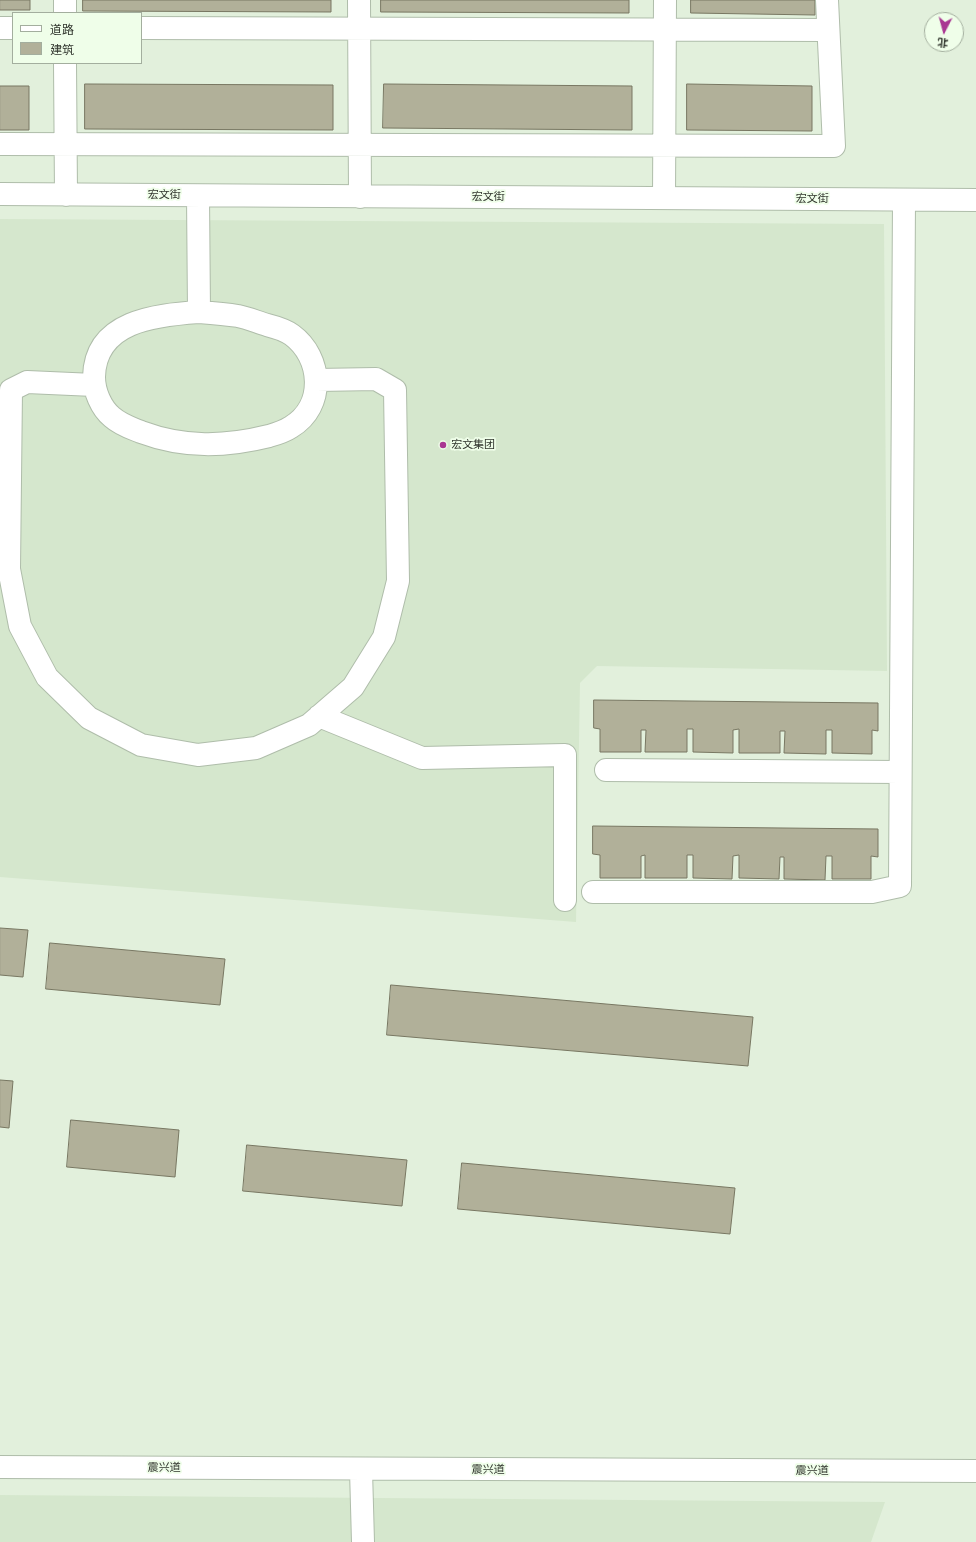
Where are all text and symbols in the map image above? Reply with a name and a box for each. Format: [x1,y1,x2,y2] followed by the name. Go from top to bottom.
[12,12,142,64] legend
[924,12,964,52] north arrow
[50,22,74,37] text: 道路
[937,35,949,50] text: 北
[50,42,74,57] text: 建筑
[148,188,180,202] street label: 宏文街
[472,190,504,204] street label: 宏文街
[796,192,828,206] street label: 宏文街
[451,438,495,452] place label: 宏文集团
[438,440,448,450] marker: 宏文集团
[148,1461,180,1475] street label: 震兴道
[472,1463,504,1477] street label: 震兴道
[796,1464,828,1478] street label: 震兴道

